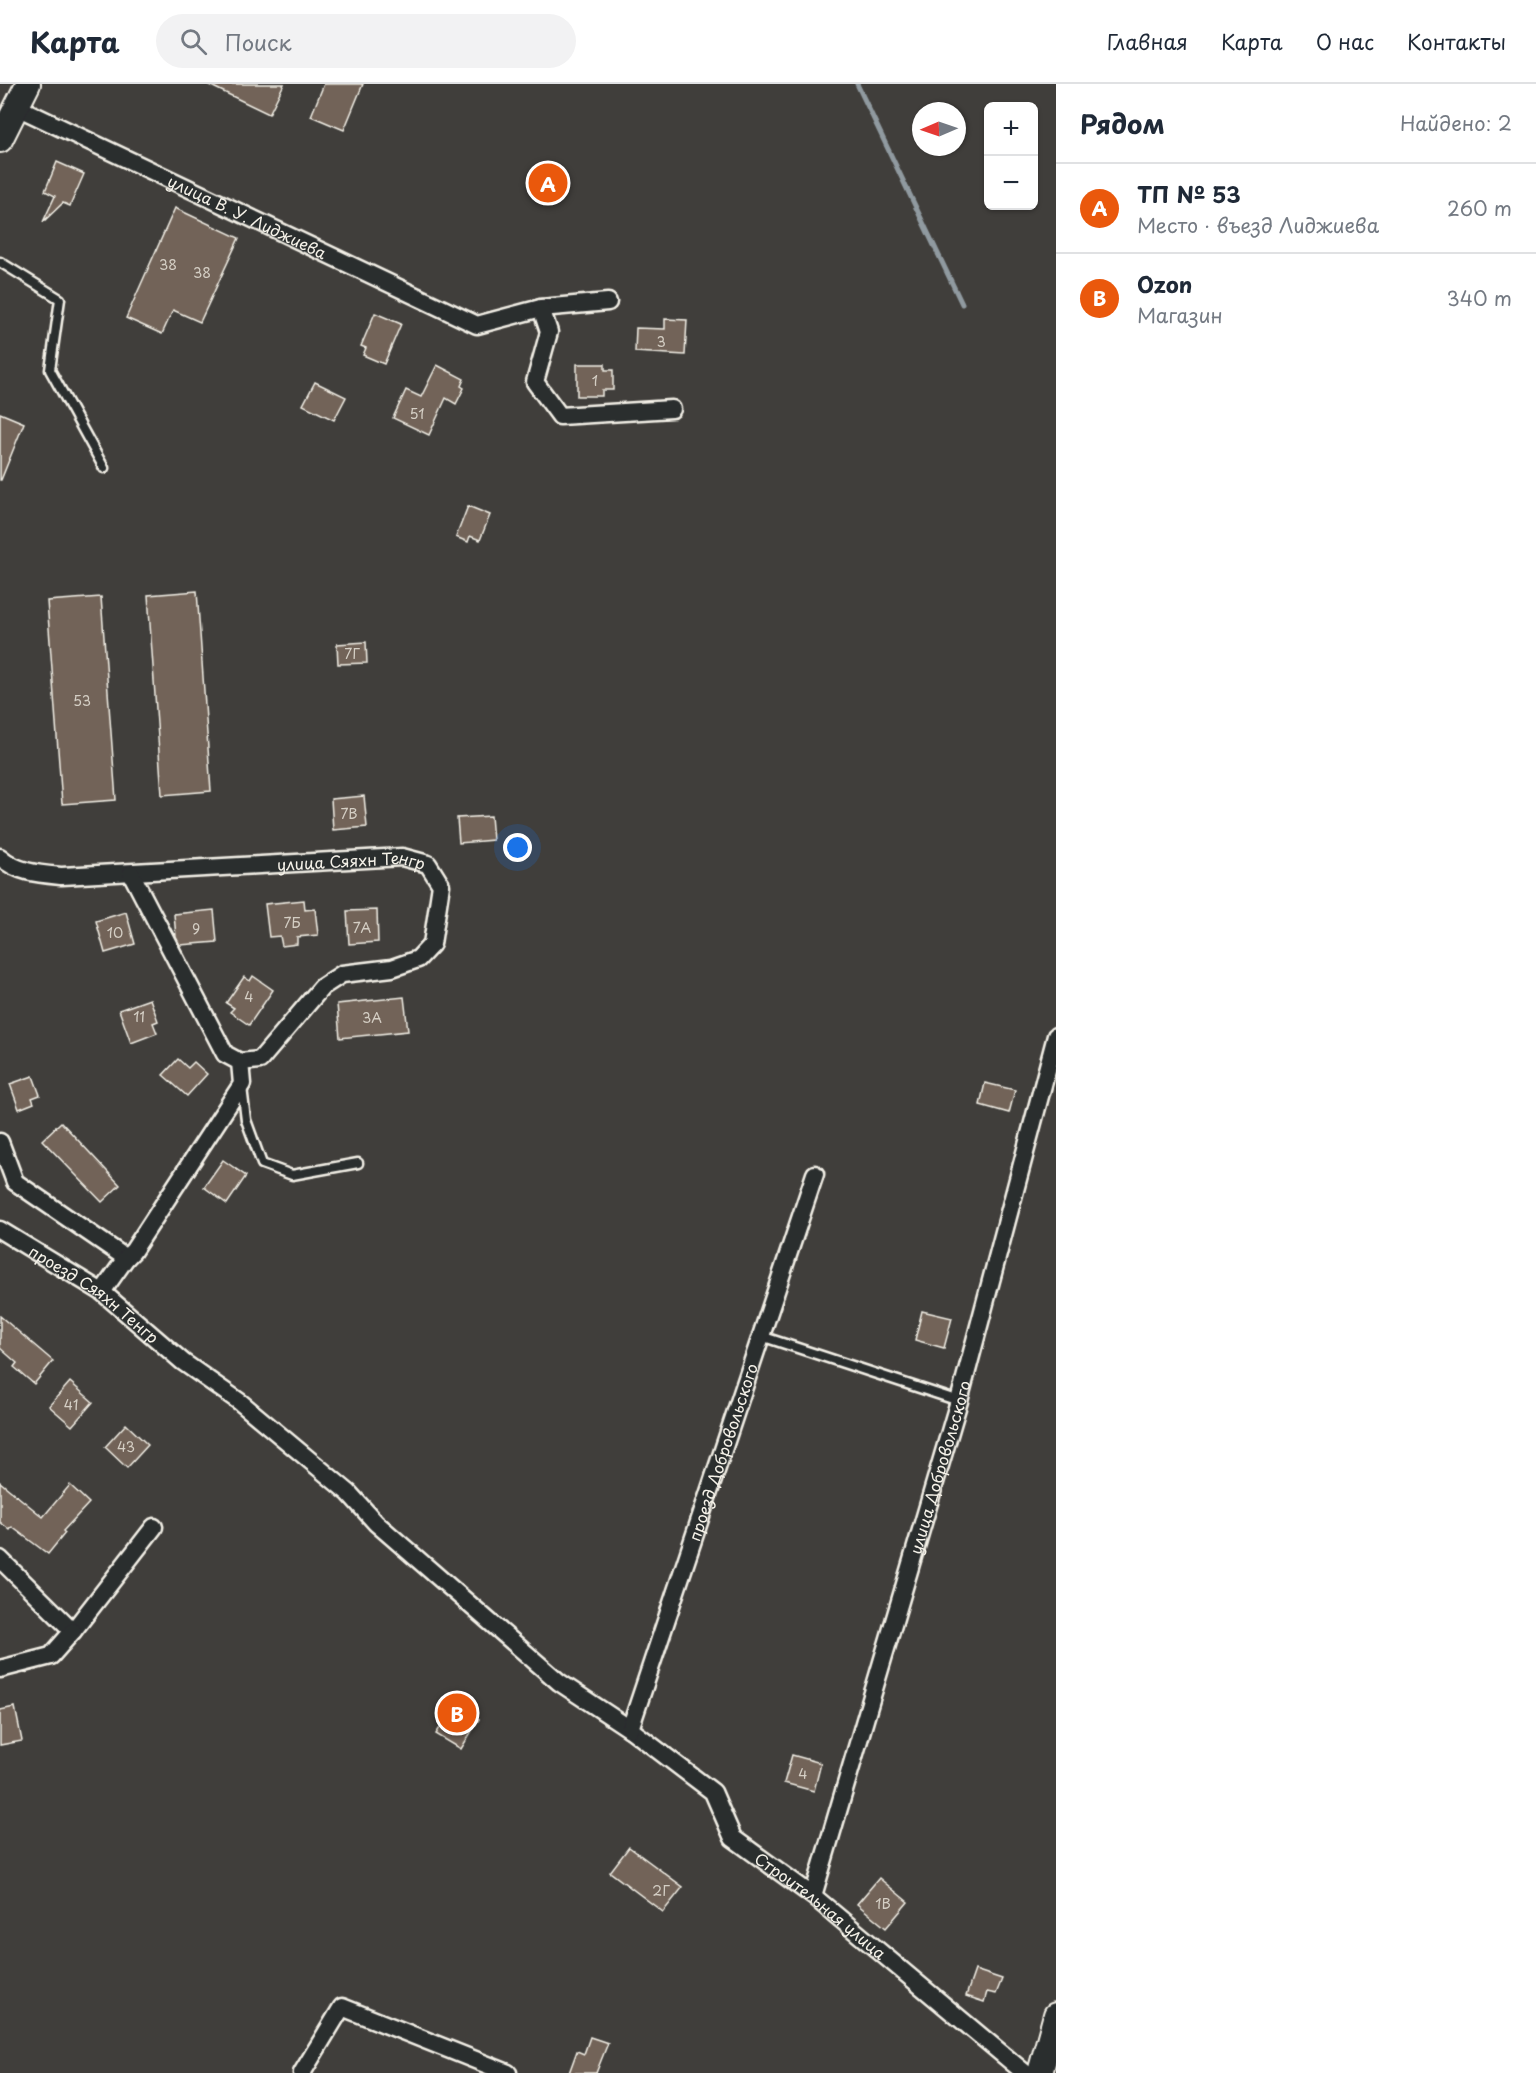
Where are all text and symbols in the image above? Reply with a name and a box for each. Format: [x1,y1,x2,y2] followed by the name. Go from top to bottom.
[156,14,576,68] search box
[30,20,120,63] text: Карта
[177,25,210,58] icon: search
[225,25,292,58] text: Поиск
[1107,25,1188,57] text: Главная
[1221,25,1283,57] text: Карта
[1316,25,1374,57] text: О нас
[1407,25,1506,57] text: Контакты
[912,102,966,156] north arrow
[984,102,1038,210] map controls
[984,102,1038,156] button: +
[1080,104,1165,143] text: Рядом
[1400,108,1512,138] text: Найдено: 2
[984,156,1038,210] button: −
[528,160,568,206] pin: A
[164,168,331,264] street label: улица В. У. Лиджиева
[1137,177,1241,210] text: ТП № 53
[1092,193,1107,223] text: A
[1447,193,1512,223] text: 260 m
[1137,210,1379,240] text: Место · въезд Лиджиева
[159,254,177,275] house number: 38
[193,262,211,283] house number: 38
[1137,267,1192,300] text: Ozon
[1093,283,1106,313] text: B
[1447,283,1512,313] text: 340 m
[1137,300,1223,330] text: Магазин
[656,331,666,352] house number: 3
[592,370,598,391] house number: 1
[410,403,424,424] house number: 51
[344,643,360,664] house number: 7Г
[73,690,91,711] house number: 53
[340,803,358,824] house number: 7В
[503,833,532,862] your location
[276,845,428,876] street label: улица Сяяхн Тенгр
[283,912,301,933] house number: 7Б
[353,917,372,938] house number: 7А
[192,918,200,939] house number: 9
[107,922,123,943] house number: 10
[244,986,254,1007] house number: 4
[133,1006,145,1027] house number: 11
[362,1007,382,1028] house number: 3А
[25,1239,165,1348] street label: проезд Сяяхн Тенгр
[682,1360,763,1544] street label: проезд Добровольского
[902,1378,976,1557] street label: улица Добровольского
[64,1394,78,1415] house number: 41
[117,1436,135,1457] house number: 43
[438,1690,476,1736] pin: B
[798,1763,808,1784] house number: 4
[750,1846,892,1965] street label: Строительная улица
[652,1880,670,1901] house number: 2Г
[875,1893,891,1914] house number: 1В

